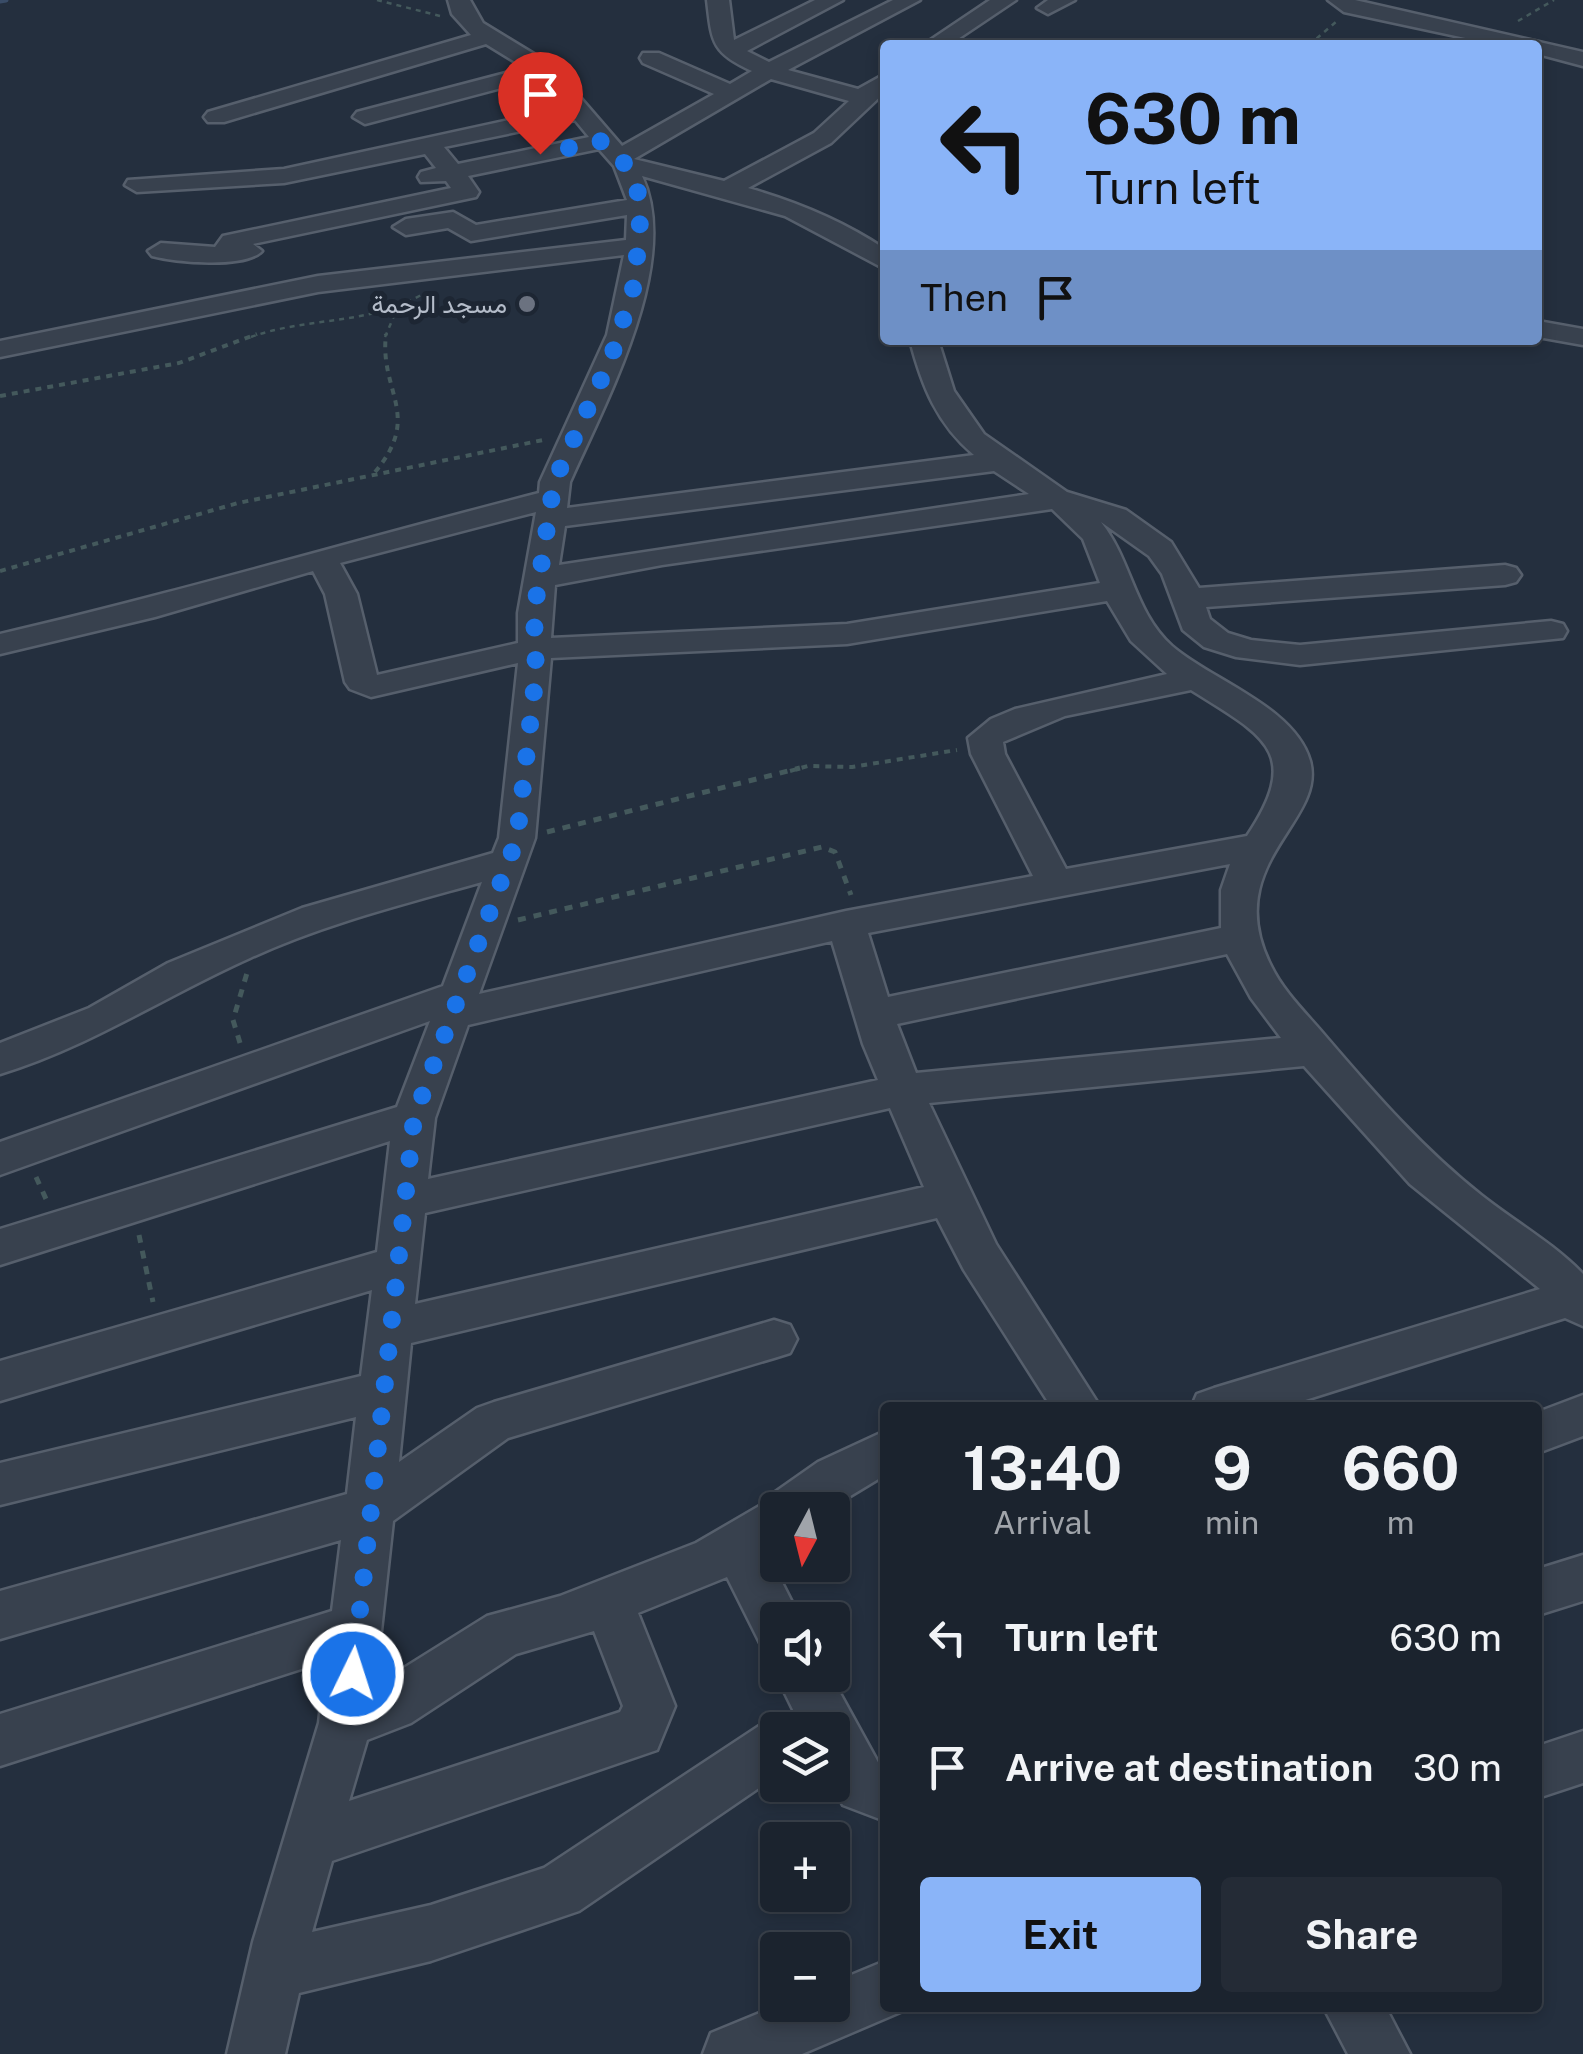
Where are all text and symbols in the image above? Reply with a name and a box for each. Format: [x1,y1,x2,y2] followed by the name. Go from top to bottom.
[498,52,583,155] pin
[513,67,568,122] icon: arrive
[1085,77,1301,160] text: 630 m
[920,80,1050,210] icon: left
[1085,161,1261,214] text: Turn left
[1028,270,1083,325] icon: arrive
[920,275,1008,320] text: Then
[371,289,507,320] place label: مسجد الرحمة
[516,293,538,315] marker: مسجد الرحمة
[963,1433,1122,1504] text: 13:40
[1212,1433,1252,1504] text: 9
[1342,1433,1459,1504] text: 660
[760,1492,850,1582] north arrow
[760,1492,850,2022] map controls
[993,1504,1092,1541] text: Arrival
[1205,1504,1259,1541] text: min
[1387,1504,1414,1541] text: m
[760,1602,850,1692] button: sound
[920,1610,975,1665] icon: left
[1005,1615,1159,1660] text: Turn left
[1390,1615,1502,1660] text: 630 m
[301,1622,405,1726] position arrow
[760,1712,850,1802] button: layers
[920,1740,975,1795] icon: arrive
[1005,1745,1373,1790] text: Arrive at destination
[1413,1745,1502,1790] text: 30 m
[760,1822,850,1912] button: +
[920,1877,1201,1992] button: Exit
[1221,1877,1502,1992] button: Share
[760,1932,850,2022] button: −

